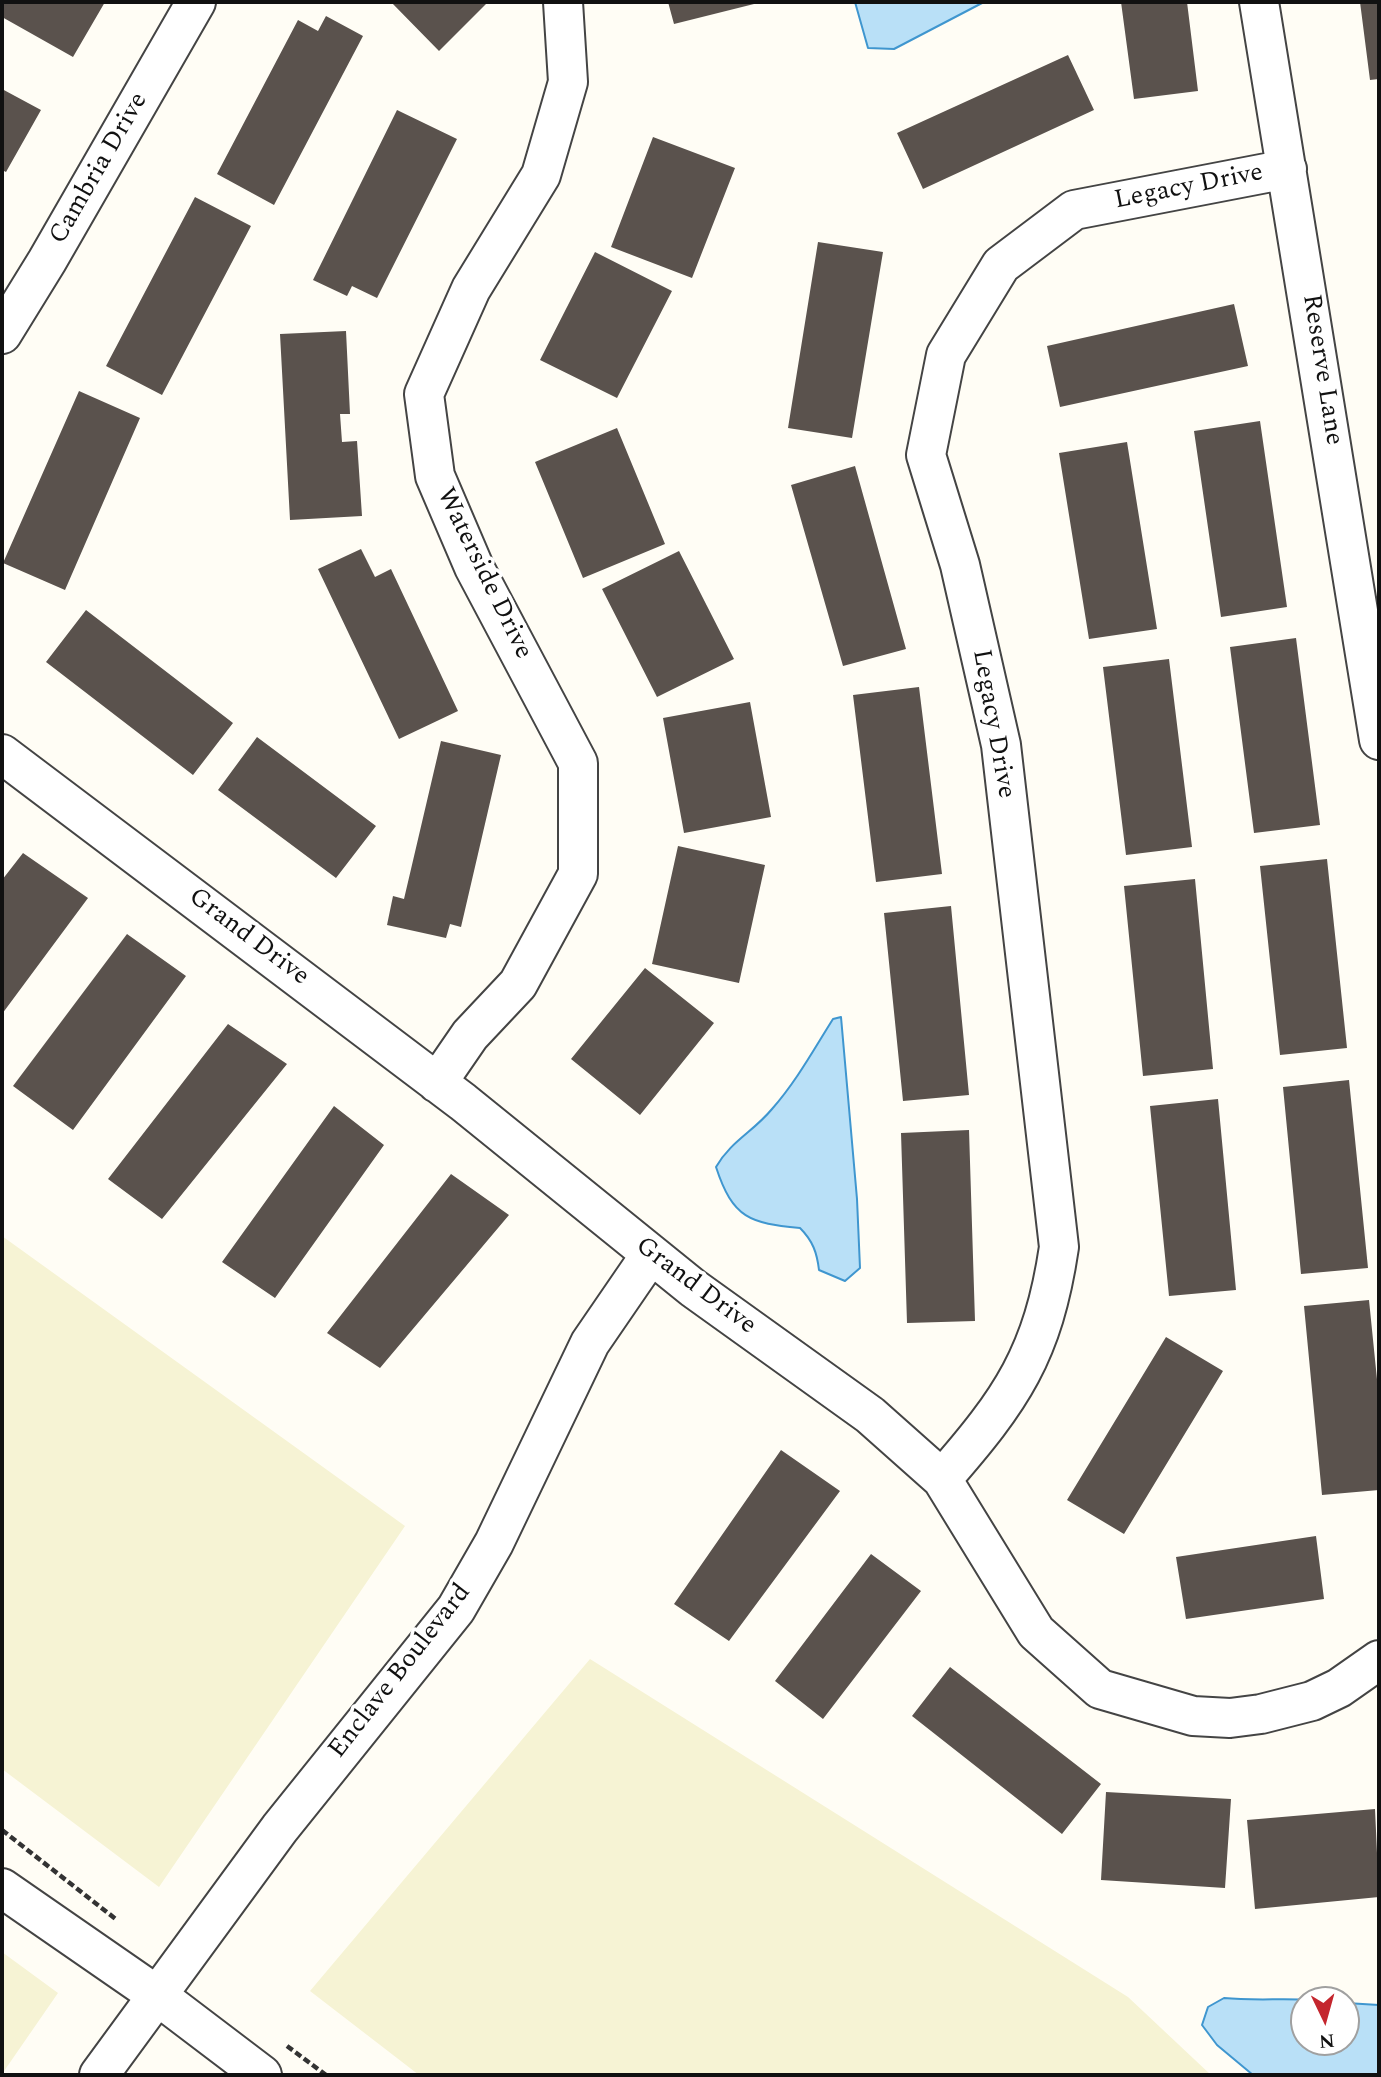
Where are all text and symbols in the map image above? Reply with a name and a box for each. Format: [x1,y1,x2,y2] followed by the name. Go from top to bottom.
[44,88,156,250] street label: Cambria Drive
[1112,158,1266,218] street label: Legacy Drive
[1294,292,1348,448] street label: Reserve Lane
[428,483,538,665] street label: Waterside Drive
[964,647,1020,801] street label: Legacy Drive
[181,882,315,994] street label: Grand Drive
[628,1231,762,1343] street label: Grand Drive
[323,1579,479,1765] street label: Enclave Boulevard
[1290,1986,1360,2056] north arrow
[1318,2025,1336,2056] text: N

